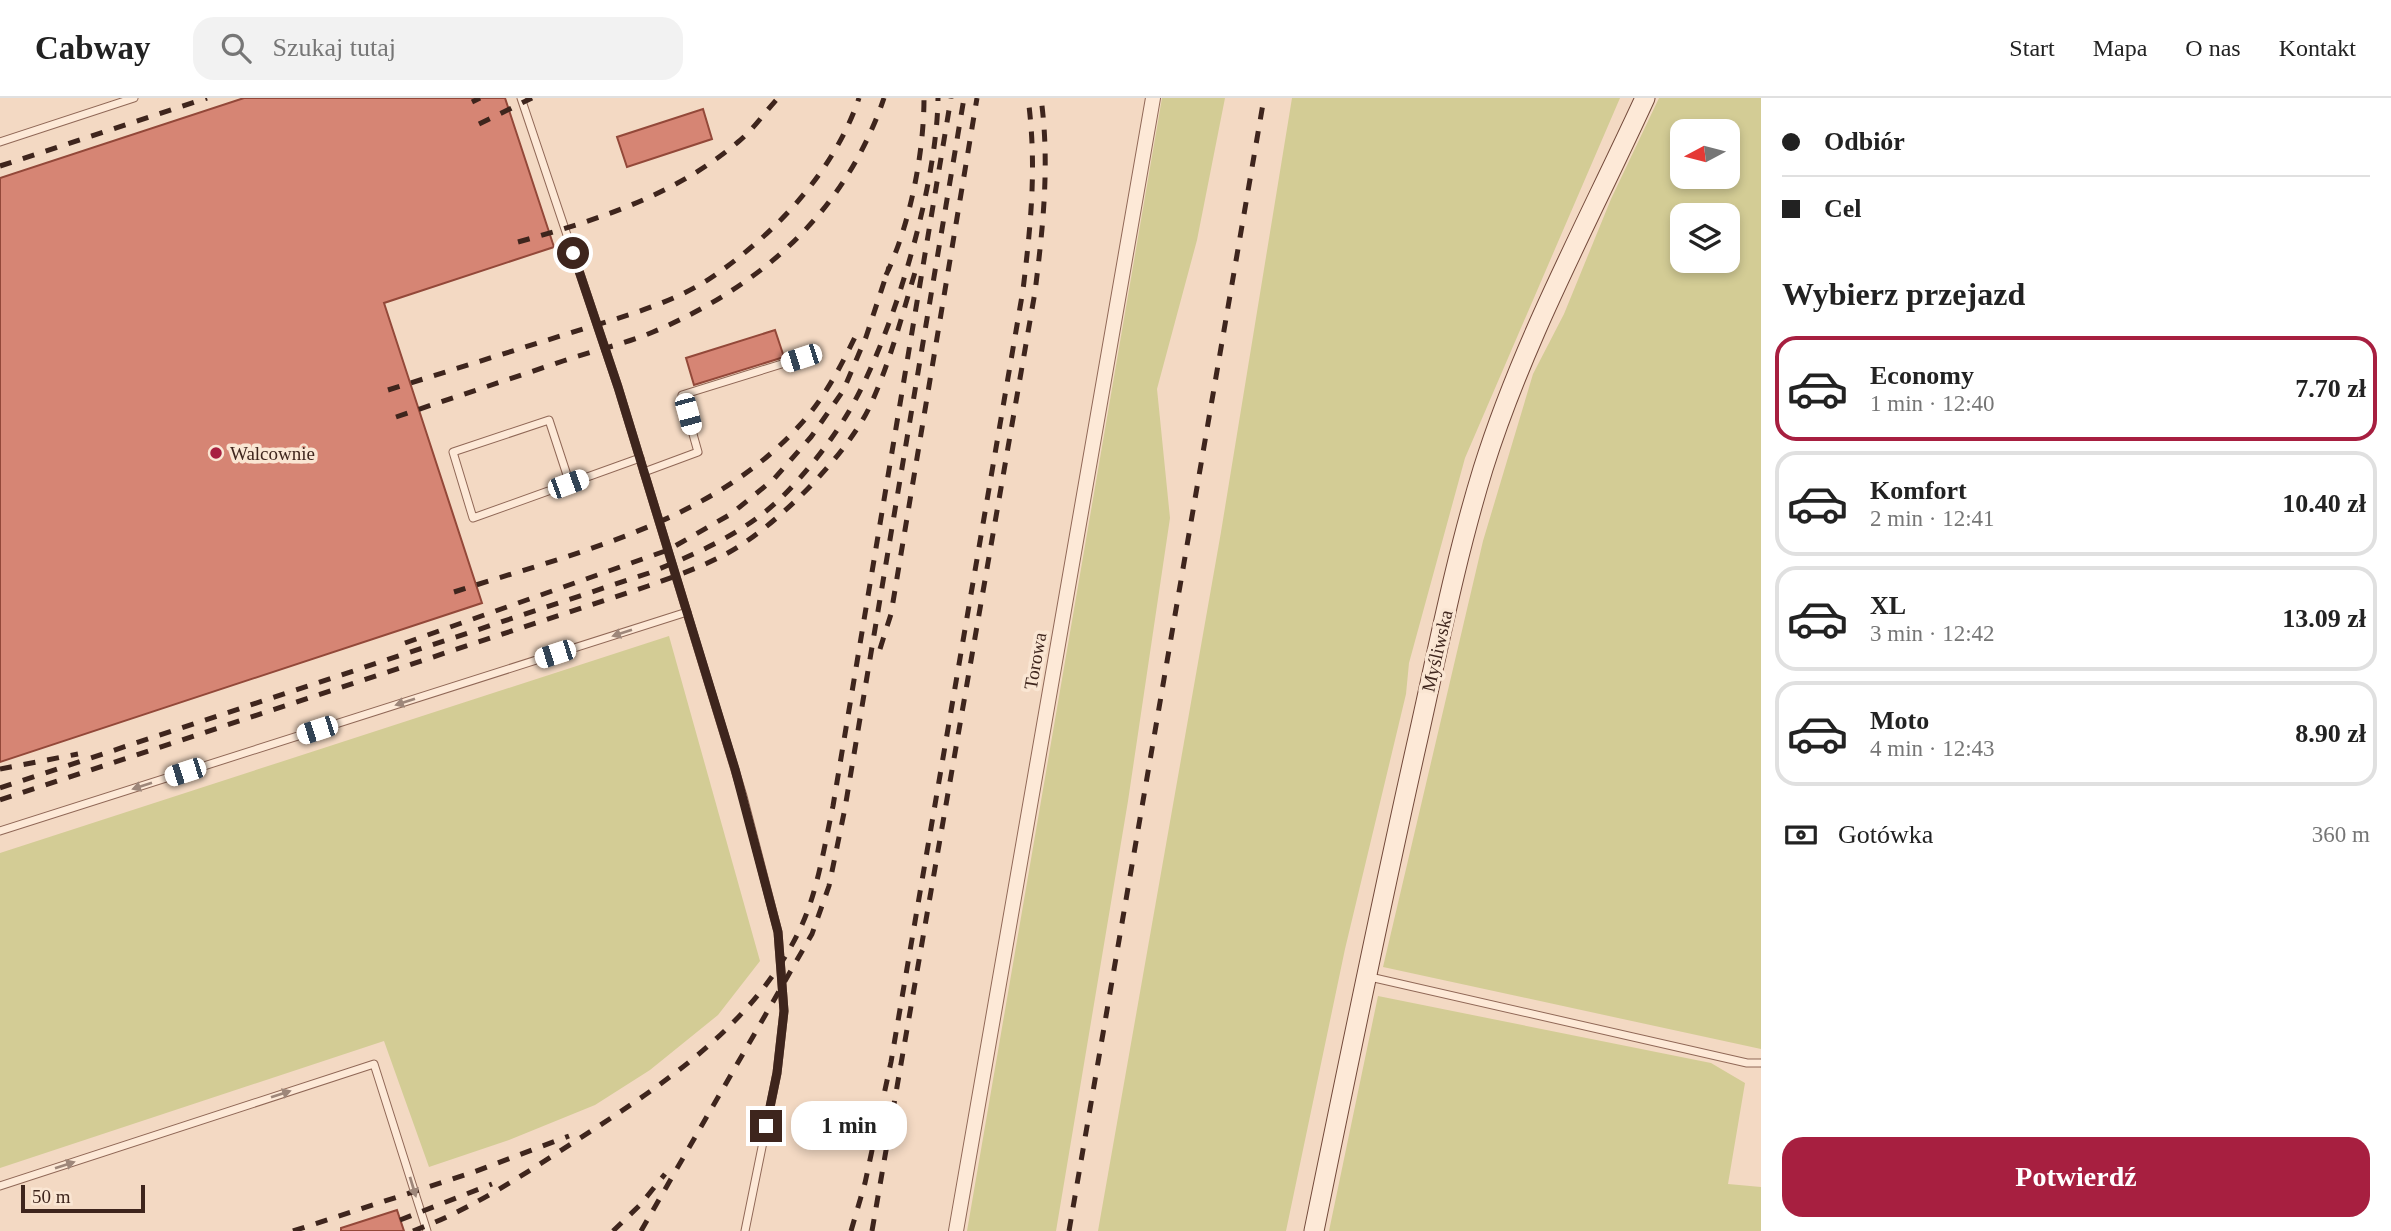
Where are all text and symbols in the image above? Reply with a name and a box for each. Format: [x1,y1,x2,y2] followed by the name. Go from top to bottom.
[193,17,683,80] search box
[217,29,255,67] icon: search
[35,30,151,66] text: Cabway
[273,33,396,62] text: Szukaj tutaj
[2009,35,2055,61] text: Start
[2093,35,2147,61] text: Mapa
[2185,35,2241,61] text: O nas
[2279,35,2356,61] text: Kontakt
[1670,119,1740,189] north arrow
[1670,119,1740,273] map controls
[1824,127,1905,156] text: Odbiór
[1824,194,1862,223] text: Cel
[1670,203,1740,273] button: layers
[557,237,589,269] route start
[1782,276,2025,312] text: Wybierz przejazd
[778,342,825,374] car
[1786,357,1849,420] icon: car
[1870,361,1974,390] text: Economy
[2295,374,2366,403] text: 7.70 zł
[673,391,704,437] car
[1870,391,1995,416] text: 1 min · 12:40
[230,443,315,464] place label: Walcownie
[208,445,224,461] marker: Walcownie
[545,467,592,501] car
[1786,472,1849,535] icon: car
[1870,476,1967,505] text: Komfort
[2282,489,2366,518] text: 10.40 zł
[1870,506,1995,531] text: 2 min · 12:41
[1786,587,1849,650] icon: car
[1870,591,1906,620] text: XL
[2282,604,2366,633] text: 13.09 zł
[1417,607,1457,694] street label: Myśliwska
[1870,621,1995,646] text: 3 min · 12:42
[611,628,632,638] one-way arrow
[1020,630,1050,691] street label: Torowa
[532,638,579,670] car
[395,697,416,707] one-way arrow
[1786,702,1849,765] icon: car
[1870,706,1929,735] text: Moto
[294,714,341,746] car
[2295,719,2366,748] text: 8.90 zł
[1870,736,1995,761] text: 4 min · 12:43
[162,756,209,788] car
[131,781,152,791] one-way arrow
[1782,816,1820,854] icon: cash
[1838,820,1933,849] text: Gotówka
[2312,822,2370,847] text: 360 m
[271,1088,292,1099] one-way arrow
[790,1102,906,1150] callout: 1 min
[750,1110,782,1142] route end
[821,1113,877,1138] text: 1 min
[1782,1137,2370,1217] button: Potwierdź
[54,1159,75,1170] one-way arrow
[409,1176,419,1197] one-way arrow
[21,1182,145,1214] scale bar
[32,1186,71,1207] text: 50 m

